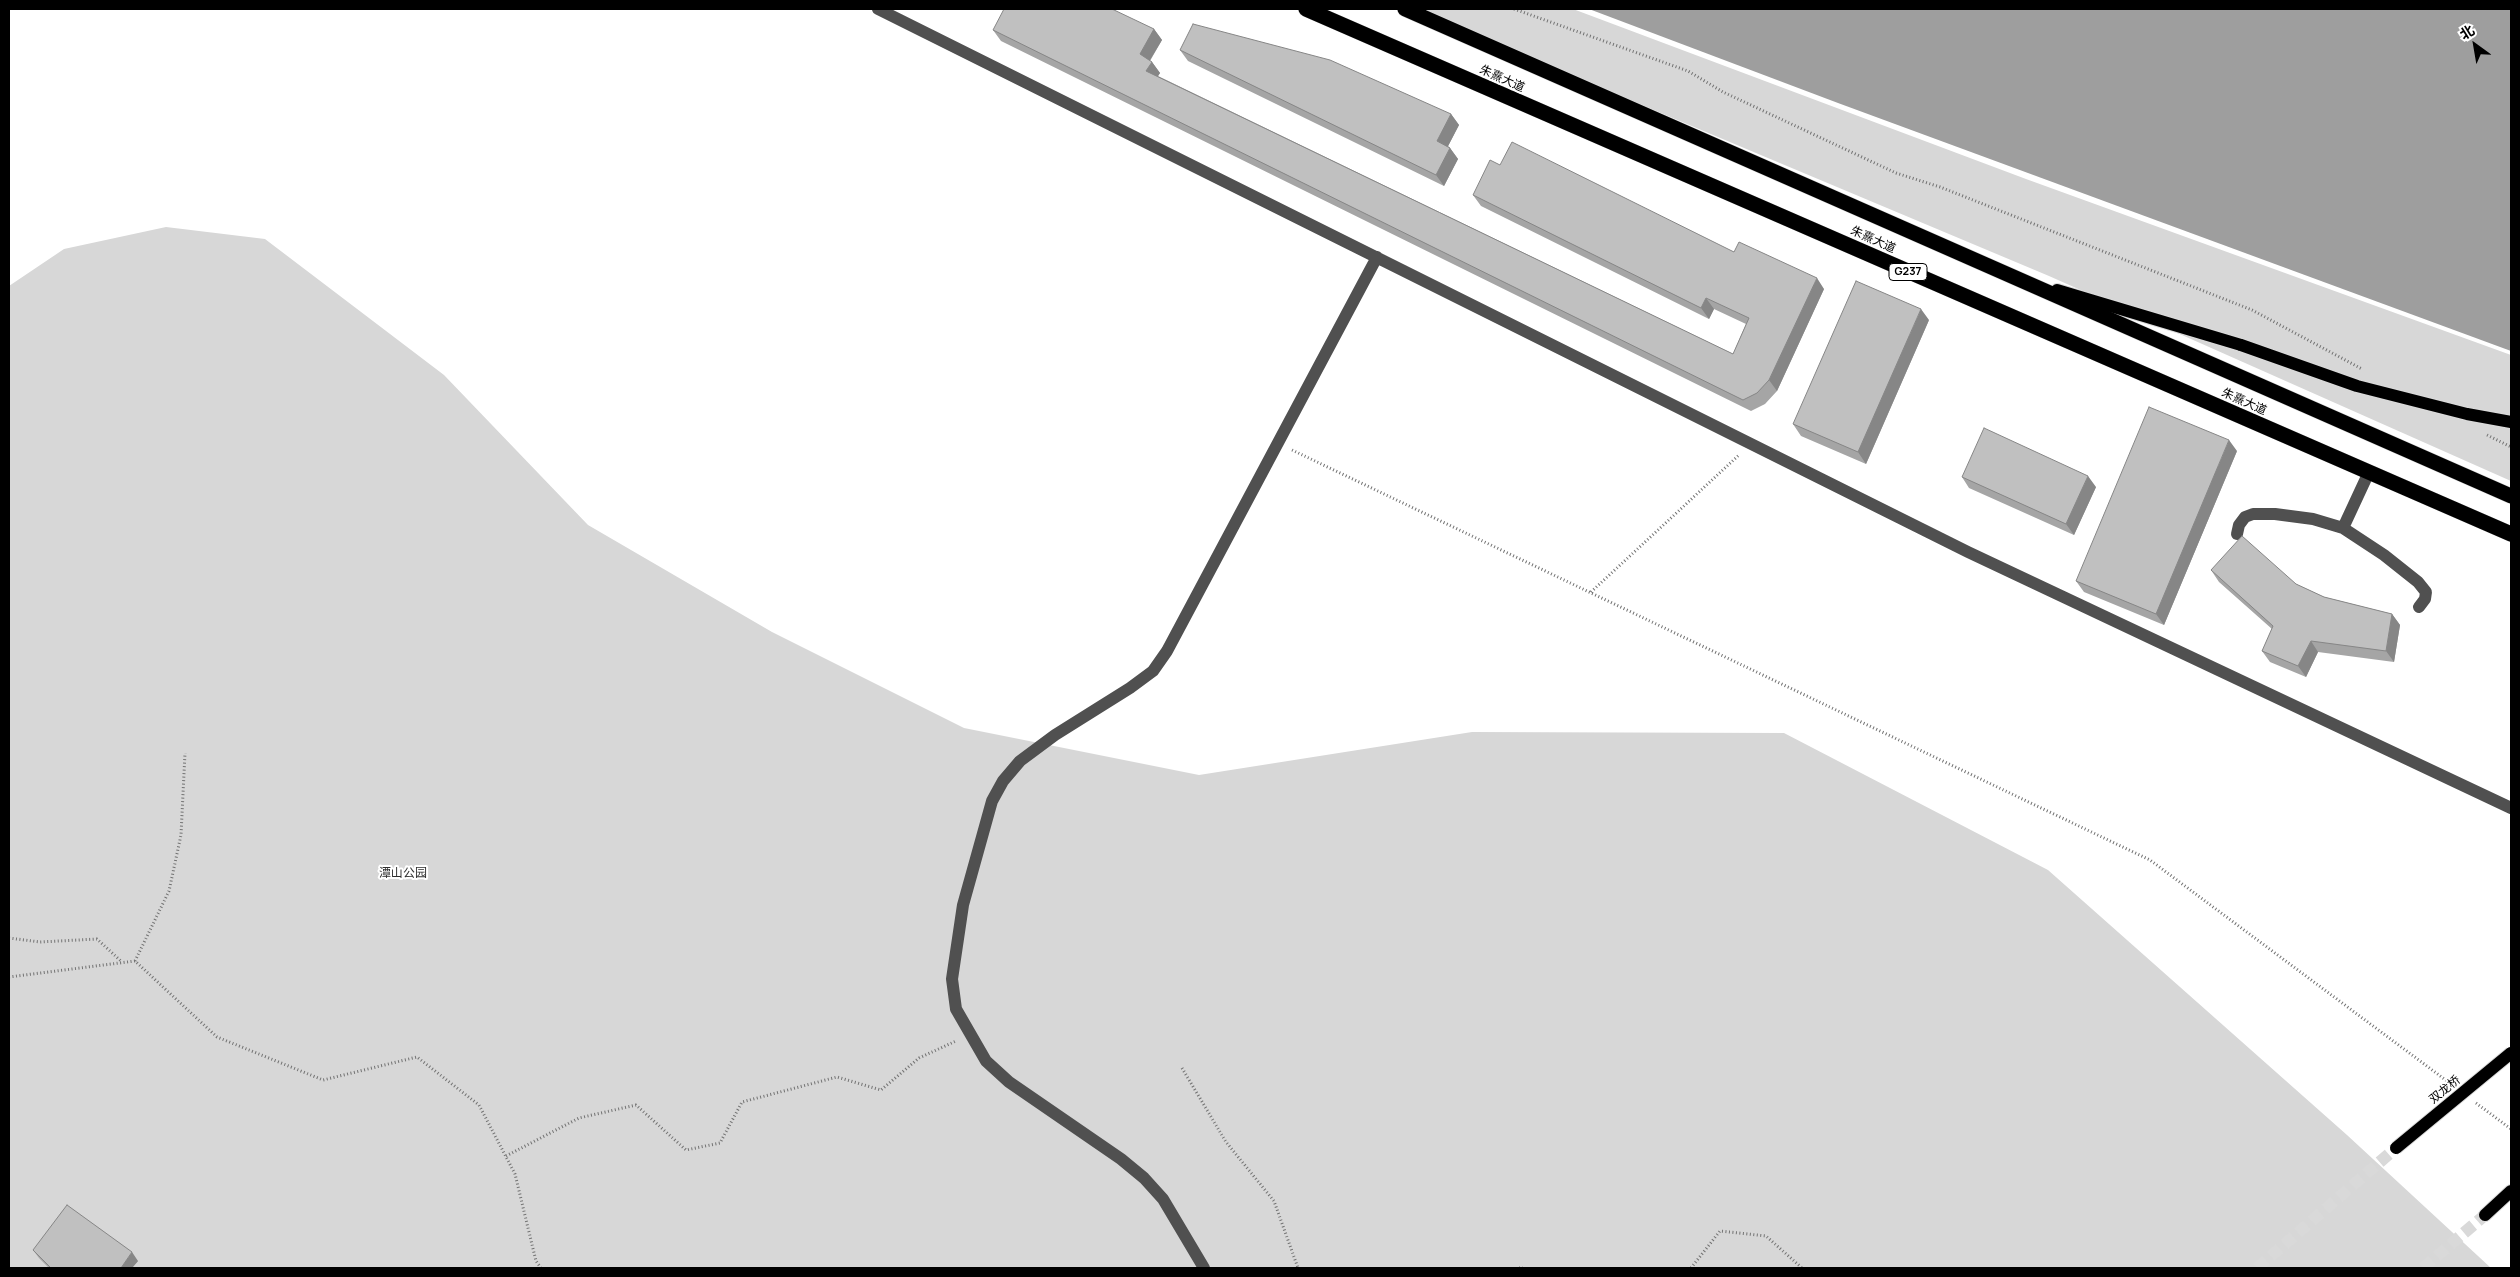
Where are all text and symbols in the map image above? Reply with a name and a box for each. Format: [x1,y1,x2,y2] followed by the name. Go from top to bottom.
[2450,20,2500,70] north arrow
[2456,20,2478,44] text: 北
[1477,63,1527,95] street label: 朱熹大道
[1848,224,1898,256] street label: 朱熹大道
[1889,264,1927,280] road number: G237
[2219,386,2269,418] street label: 朱熹大道
[379,867,427,881] park label: 潭山公园
[2426,1073,2464,1107] street label: 双龙桥

